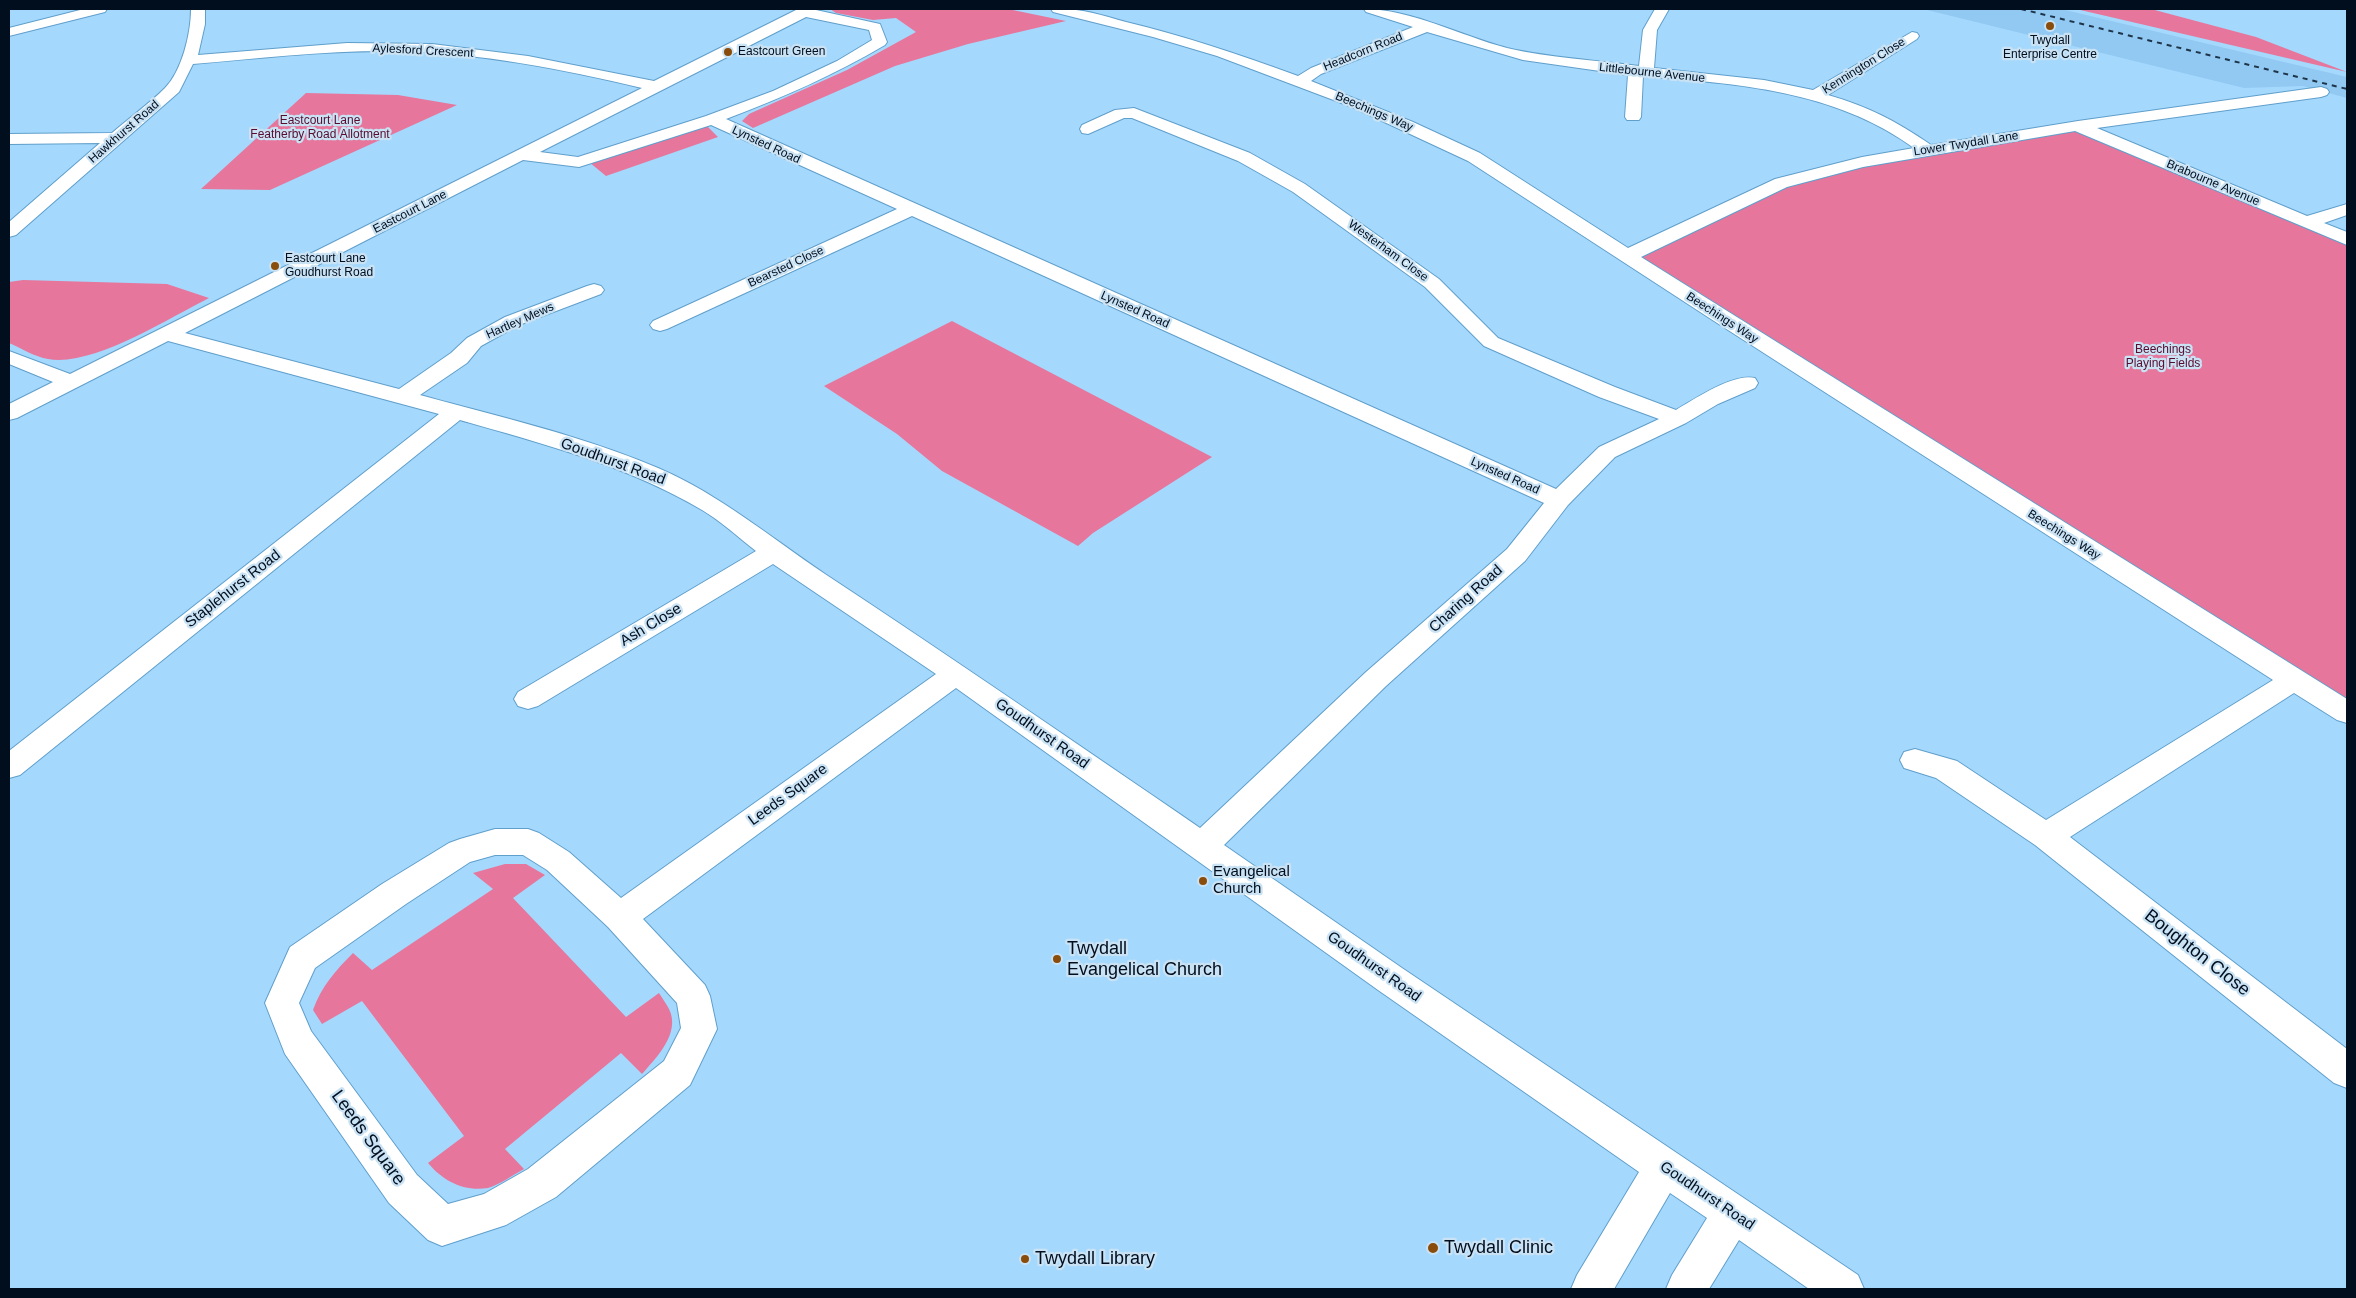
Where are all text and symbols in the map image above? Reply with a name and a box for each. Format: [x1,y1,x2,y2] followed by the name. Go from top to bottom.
[2044,20,2056,32] marker: Twydall Enterprise Centre
[1321,30,1405,74] street label: Headcorn Road
[2003,34,2097,62] place label: Twydall Enterprise Centre
[1820,35,1908,97] street label: Kennington Close
[372,41,474,61] street label: Aylesford Crescent
[738,45,825,59] place label: Eastcourt Green
[722,46,734,58] marker: Eastcourt Green
[1598,60,1706,86] street label: Littlebourne Avenue
[1333,89,1415,135] street label: Beechings Way
[86,97,162,167] street label: Hawkhurst Road
[250,114,390,142] park label: Eastcourt Lane Featherby Road Allotment
[730,123,802,167] street label: Lynsted Road
[1912,129,2020,159] street label: Lower Twydall Lane
[2164,157,2262,209] street label: Brabourne Avenue
[371,187,449,237] street label: Eastcourt Lane
[1345,217,1431,285] street label: Westerham Close
[746,243,826,291] street label: Bearsted Close
[285,252,373,280] place label: Eastcourt Lane Goudhurst Road
[269,260,281,272] marker: Eastcourt Lane Goudhurst Road
[1098,288,1172,332] street label: Lynsted Road
[1683,289,1761,347] street label: Beechings Way
[484,300,556,342] street label: Hartley Mews
[2126,343,2200,371] park label: Beechings Playing Fields
[558,435,668,489] street label: Goudhurst Road
[1468,454,1542,498] street label: Lynsted Road
[2025,507,2103,563] street label: Beechings Way
[182,546,284,632] street label: Staplehurst Road
[1426,561,1506,637] street label: Charing Road
[617,600,685,650] street label: Ash Close
[992,695,1092,773] street label: Goudhurst Road
[745,760,831,830] street label: Leeds Square
[1213,863,1290,898] place label: Evangelical Church
[1197,875,1209,887] marker: Evangelical Church
[2140,905,2254,1001] street label: Boughton Close
[1324,928,1424,1006] street label: Goudhurst Road
[1067,938,1222,981] place label: Twydall Evangelical Church
[1051,953,1063,965] marker: Twydall Evangelical Church
[326,1086,410,1190] street label: Leeds Square
[1656,1158,1758,1234] street label: Goudhurst Road
[1444,1237,1553,1259] place label: Twydall Clinic
[1426,1241,1440,1255] marker: Twydall Clinic
[1035,1248,1155,1270] place label: Twydall Library
[1019,1253,1031,1265] marker: Twydall Library

